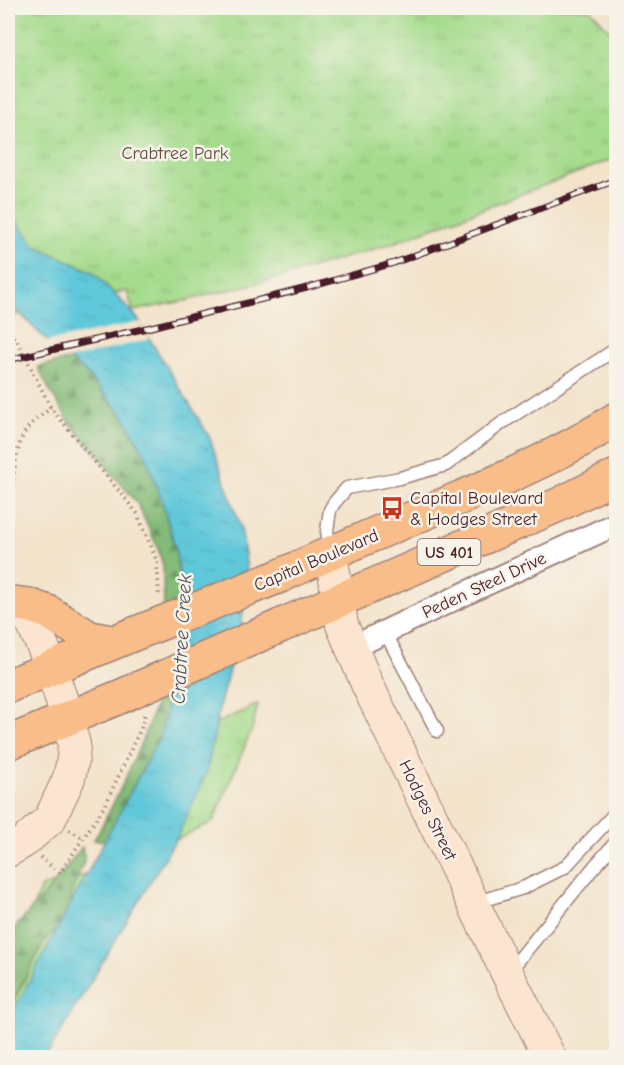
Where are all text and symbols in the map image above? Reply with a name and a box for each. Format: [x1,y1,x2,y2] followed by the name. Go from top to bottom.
[121,143,229,164] park label: Crabtree Park
[410,488,543,530] place label: Capital Boulevard & Hodges Street
[379,495,405,521] bus stop icon: Capital Boulevard & Hodges Street
[251,525,382,596] street label: Capital Boulevard
[418,539,480,565] road number: US 401
[419,548,549,623] street label: Peden Steel Drive
[167,573,196,705] water label: Crabtree Creek
[394,757,461,865] street label: Hodges Street

